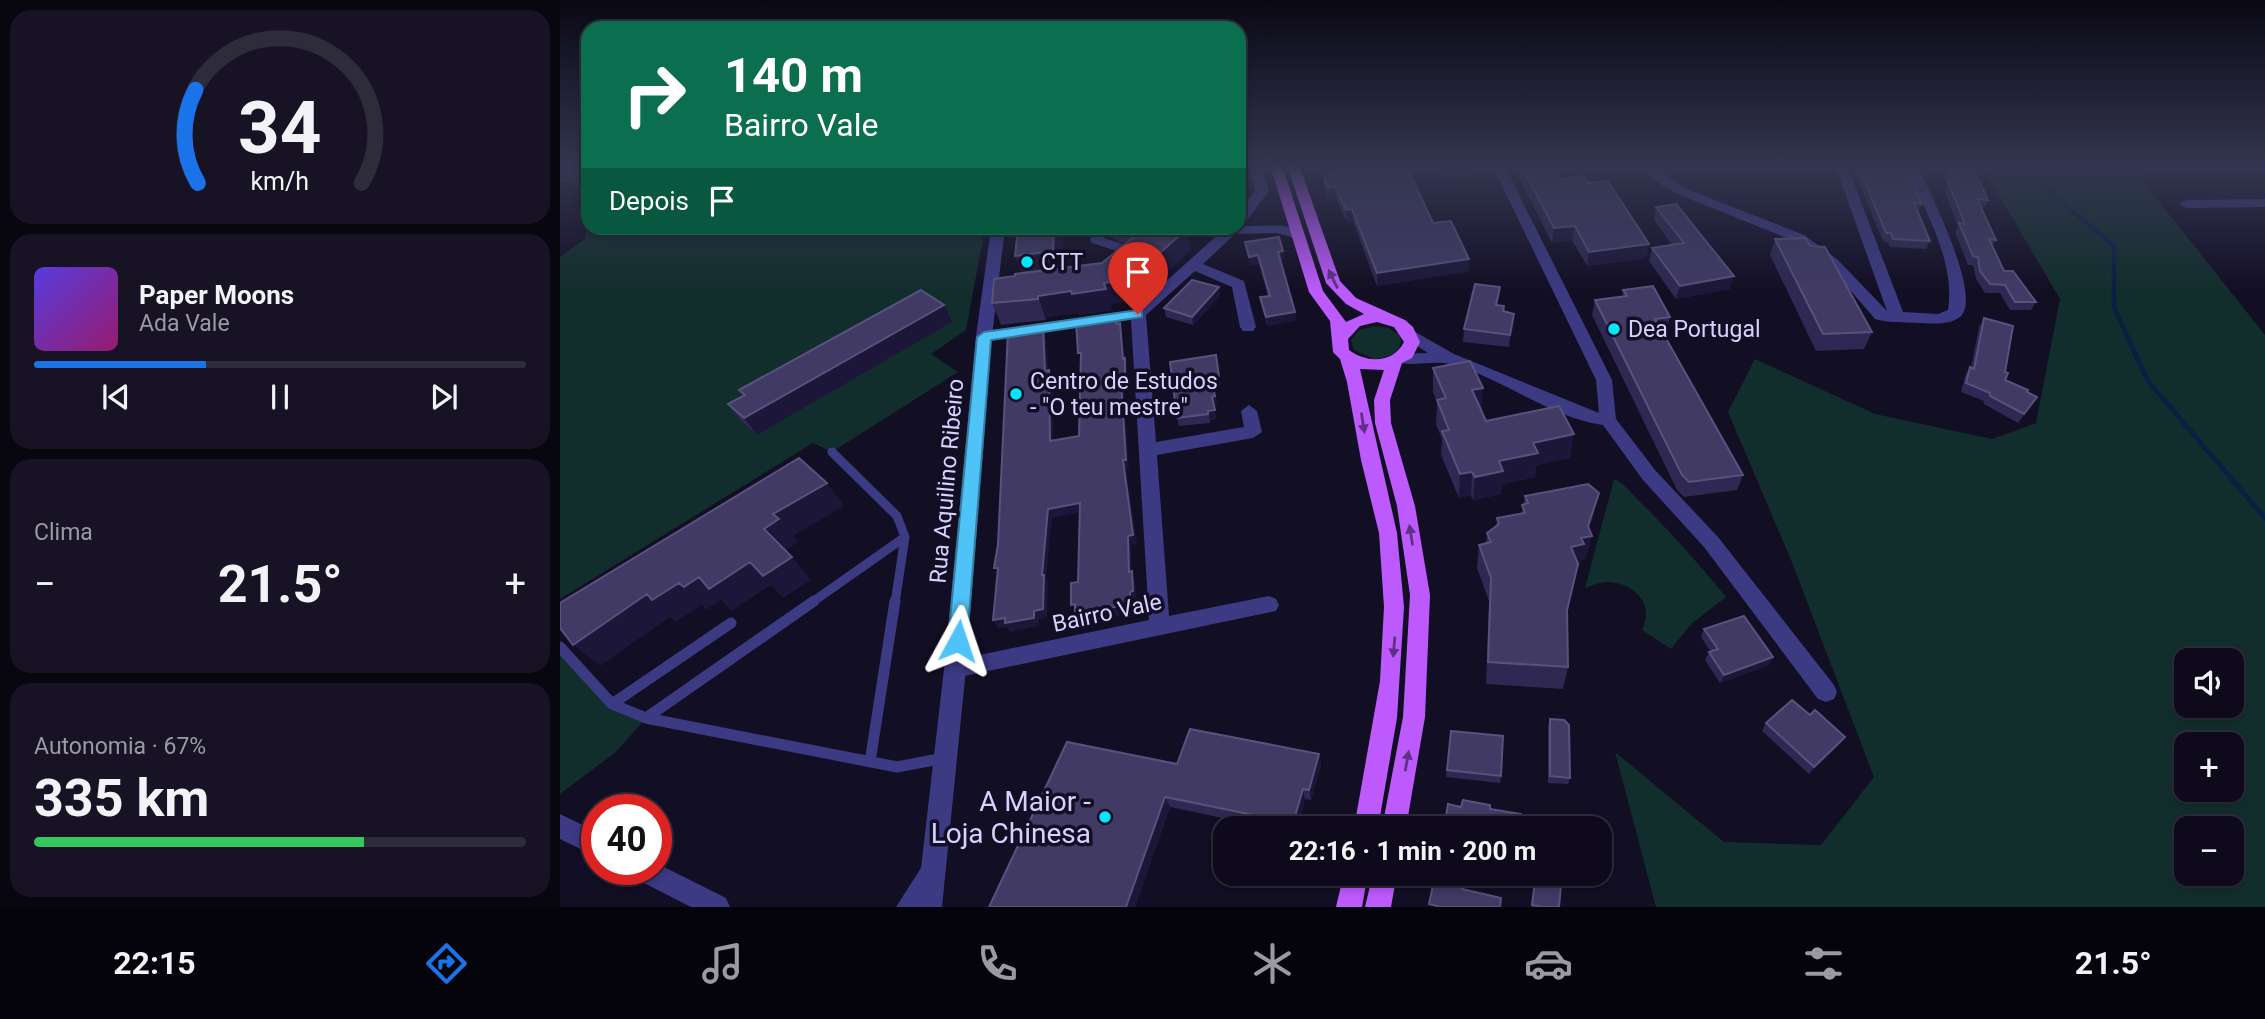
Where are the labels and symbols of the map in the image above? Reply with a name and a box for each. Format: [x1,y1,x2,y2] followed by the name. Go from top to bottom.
[1108,242,1168,314] pin
[1041,249,1084,276] place label: CTT
[1019,254,1035,270] marker: CTT
[1327,269,1339,289] one-way arrow
[1628,316,1761,343] place label: Dea Portugal
[1606,321,1622,337] marker: Dea Portugal
[1030,368,1218,421] place label: Centro de Estudos - "O teu mestre"
[925,378,969,584] street label: Rua Aquilino Ribeiro
[1008,386,1024,402] marker: Centro de Estudos - "O teu mestre"
[1358,412,1369,434] one-way arrow
[1405,524,1416,546] one-way arrow
[1050,588,1164,638] street label: Bairro Vale
[921,604,995,678] position arrow
[1388,636,1399,658] one-way arrow
[1401,750,1412,772] one-way arrow
[931,785,1091,850] place label: A Maior - Loja Chinesa
[581,794,672,885] speed limit sign: 40
[1097,809,1113,825] marker: A Maior - Loja Chinesa

